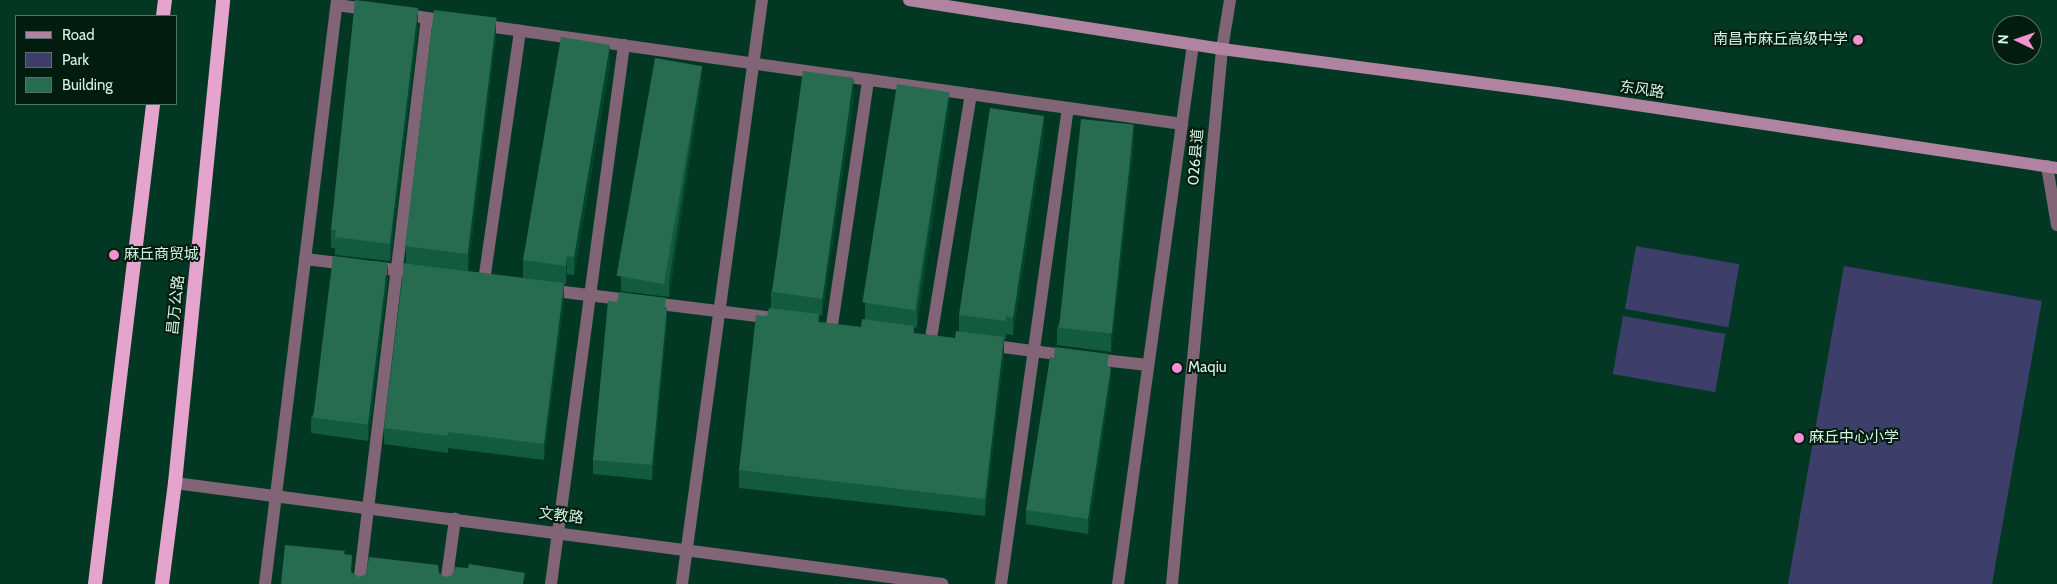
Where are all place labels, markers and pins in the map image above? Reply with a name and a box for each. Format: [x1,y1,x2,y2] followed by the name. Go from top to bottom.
[1713,31,1848,49] place label: 南昌市麻丘高级中学
[1852,34,1864,46] marker: 南昌市麻丘高级中学
[124,246,199,264] place label: 麻丘商贸城
[108,249,120,261] marker: 麻丘商贸城
[1188,359,1227,377] place label: Maqiu
[1170,361,1184,375] marker: Maqiu
[1809,429,1899,447] place label: 麻丘中心小学
[1793,432,1805,444] marker: 麻丘中心小学

